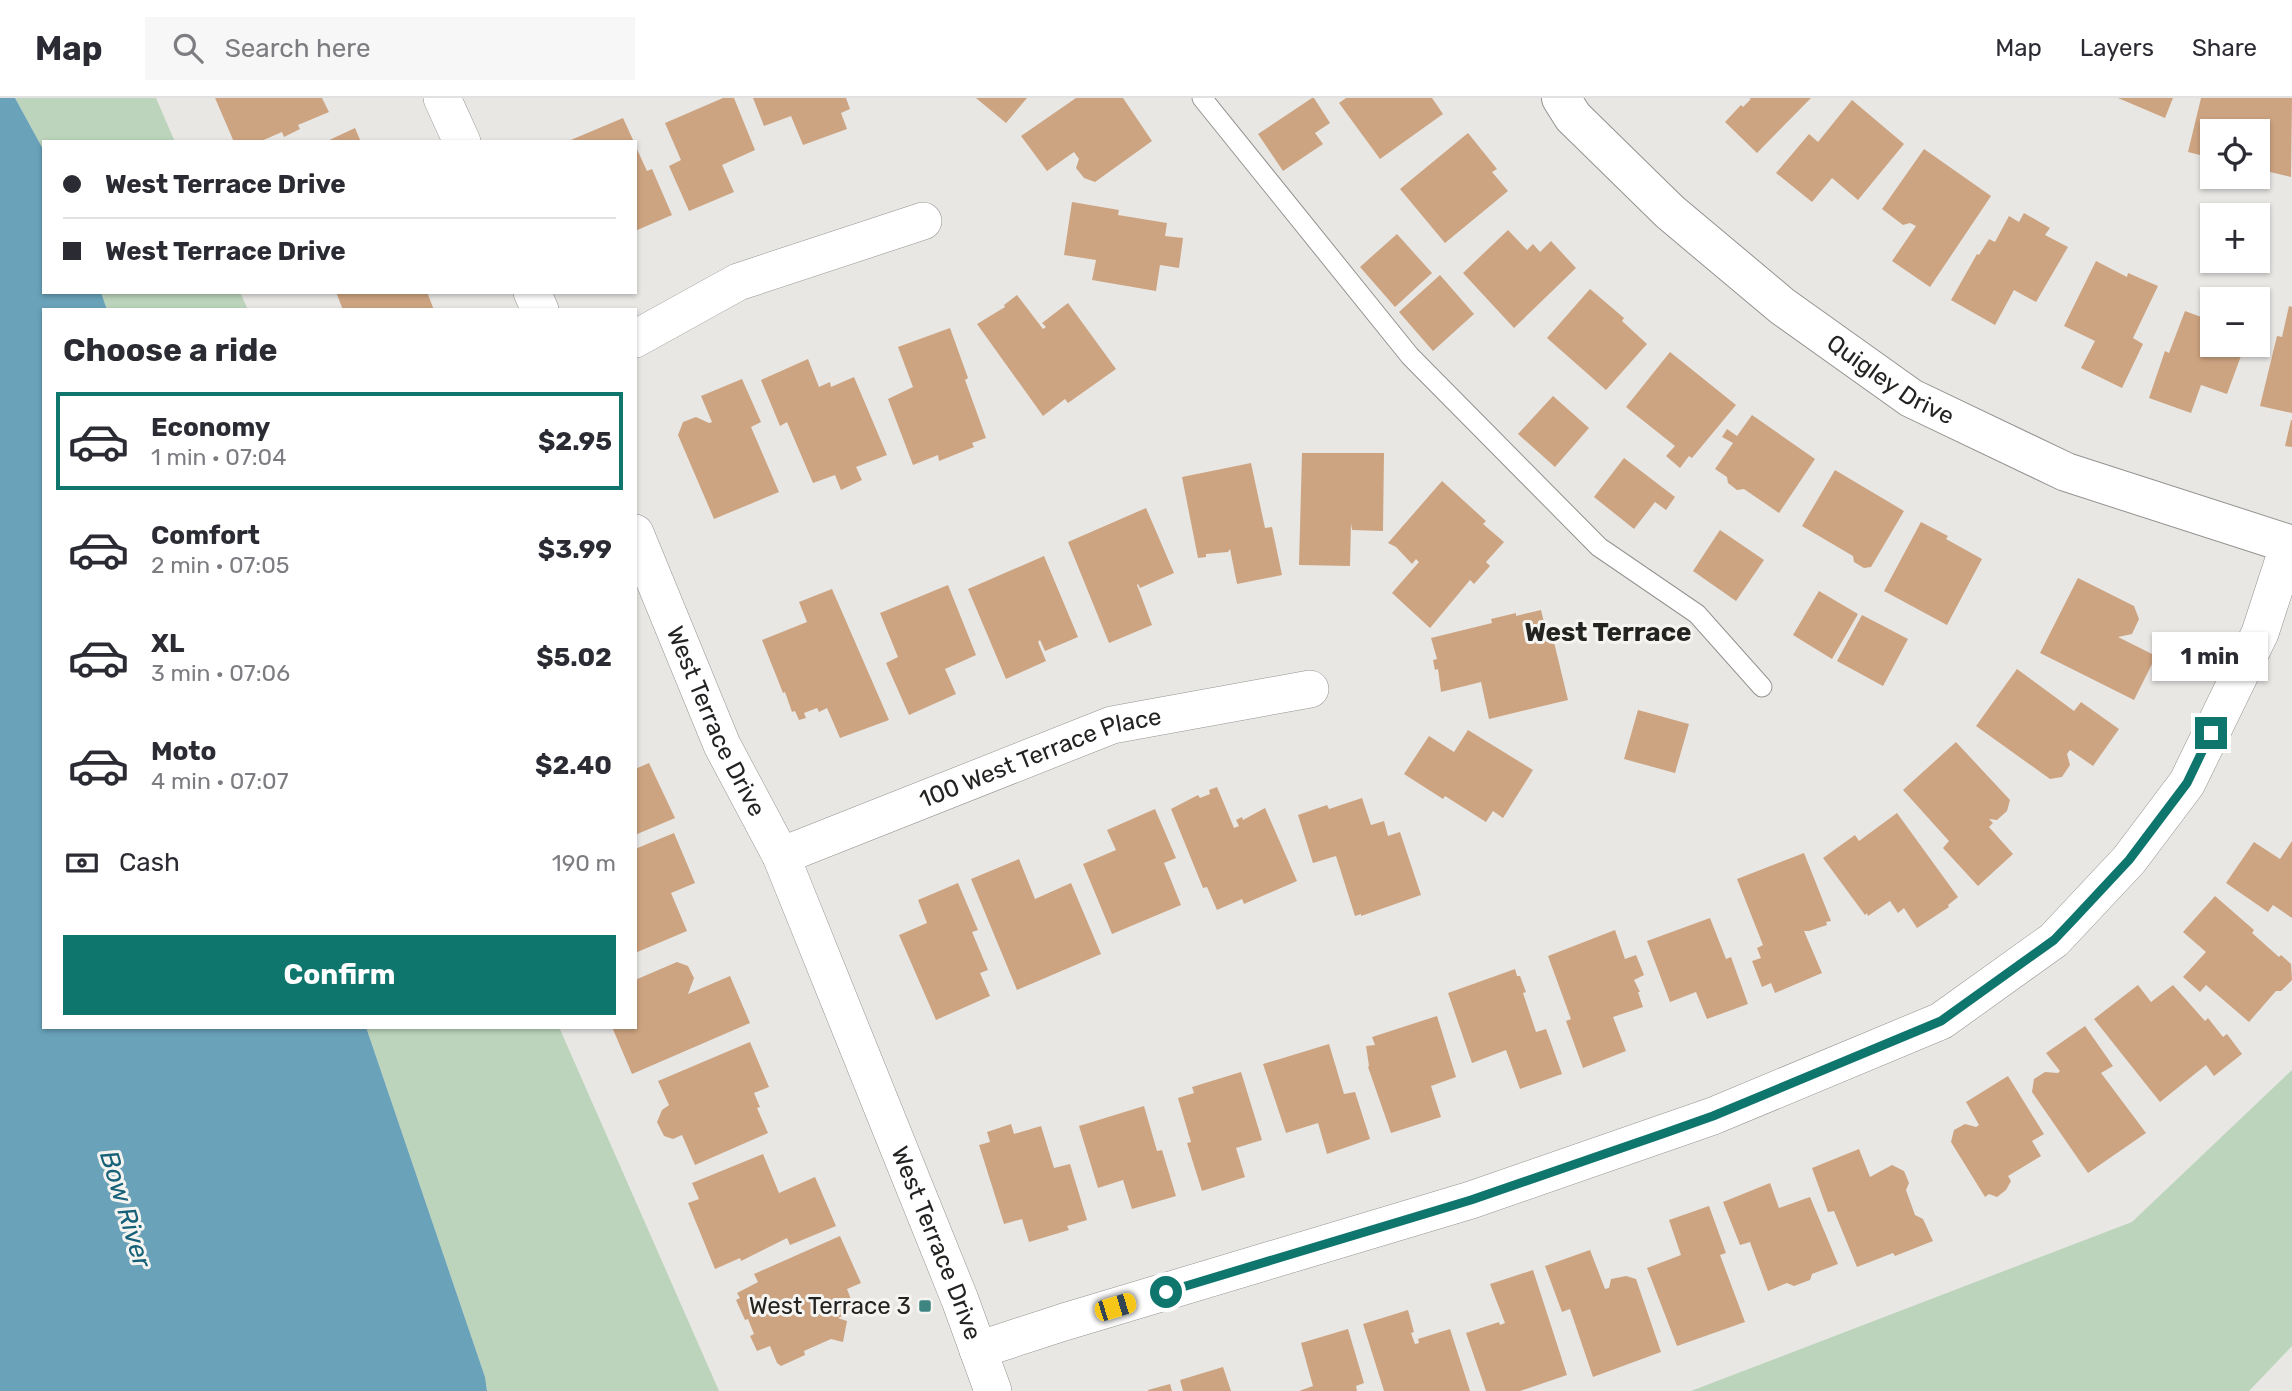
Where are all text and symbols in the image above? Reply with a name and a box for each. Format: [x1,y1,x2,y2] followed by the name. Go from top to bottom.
[145,17,635,80] search box
[35,29,103,68] text: Map
[169,29,207,67] icon: search
[225,33,370,64] text: Search here
[1995,34,2042,62] text: Map
[2080,34,2154,62] text: Layers
[2192,34,2257,62] text: Share
[2200,119,2270,357] map controls
[2200,119,2270,189] button: locate
[105,169,346,200] text: West Terrace Drive
[2200,203,2270,273] button: +
[105,236,346,267] text: West Terrace Drive
[2200,287,2270,357] button: −
[1822,329,1959,430] street label: Quigley Drive
[63,331,277,369] text: Choose a ride
[67,410,130,473] icon: car
[151,412,270,443] text: Economy
[538,426,612,457] text: $2.95
[151,443,286,471] text: 1 min · 07:04
[67,518,130,581] icon: car
[151,520,260,551] text: Comfort
[538,534,612,565] text: $3.99
[151,551,290,579] text: 2 min · 07:05
[1524,617,1692,648] district label: West Terrace
[661,622,771,821] street label: West Terrace Drive
[67,626,130,689] icon: car
[151,628,184,659] text: XL
[2153,632,2269,680] callout: 1 min
[536,642,612,673] text: $5.02
[2181,642,2239,670] text: 1 min
[151,659,290,687] text: 3 min · 07:06
[916,702,1164,814] street label: 100 West Terrace Place
[2195,717,2227,749] route end
[67,734,130,797] icon: car
[151,736,216,767] text: Moto
[535,750,612,781] text: $2.40
[151,767,288,795] text: 4 min · 07:07
[63,844,101,882] icon: cash
[119,847,180,878] text: Cash
[552,849,616,877] text: 190 m
[63,935,616,1015] button: Confirm
[886,1142,987,1344] street label: West Terrace Drive
[93,1147,158,1272] water label: Bow River
[1150,1276,1182,1308] route start
[1092,1291,1139,1323] car
[749,1292,911,1320] place label: West Terrace 3
[917,1298,933,1314] marker: West Terrace 3

